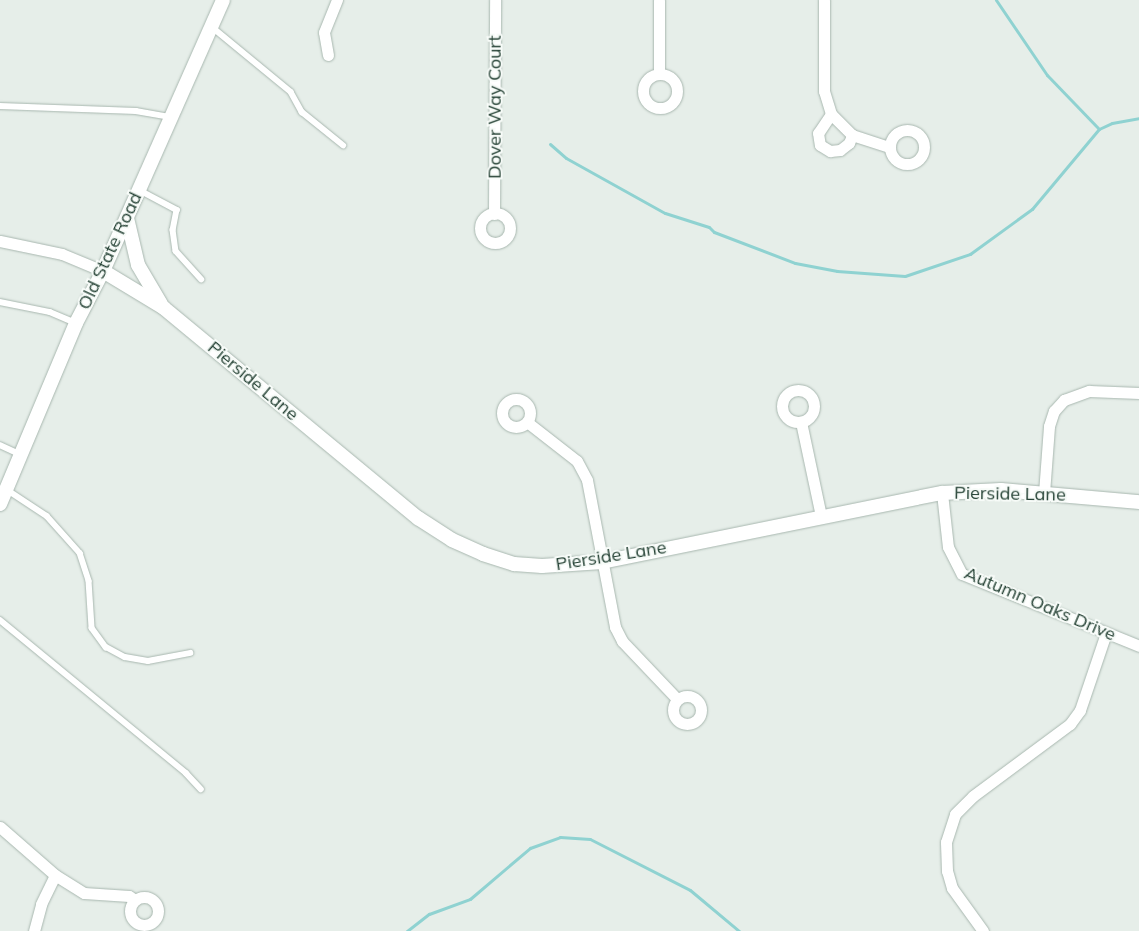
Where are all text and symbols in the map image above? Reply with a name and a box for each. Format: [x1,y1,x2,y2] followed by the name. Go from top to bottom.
[484,35,506,179] street label: Dover Way Court
[73,189,147,313] street label: Old State Road
[203,337,303,425] street label: Pierside Lane
[954,482,1066,506] street label: Pierside Lane
[554,537,668,575] street label: Pierside Lane
[961,562,1119,646] street label: Autumn Oaks Drive

